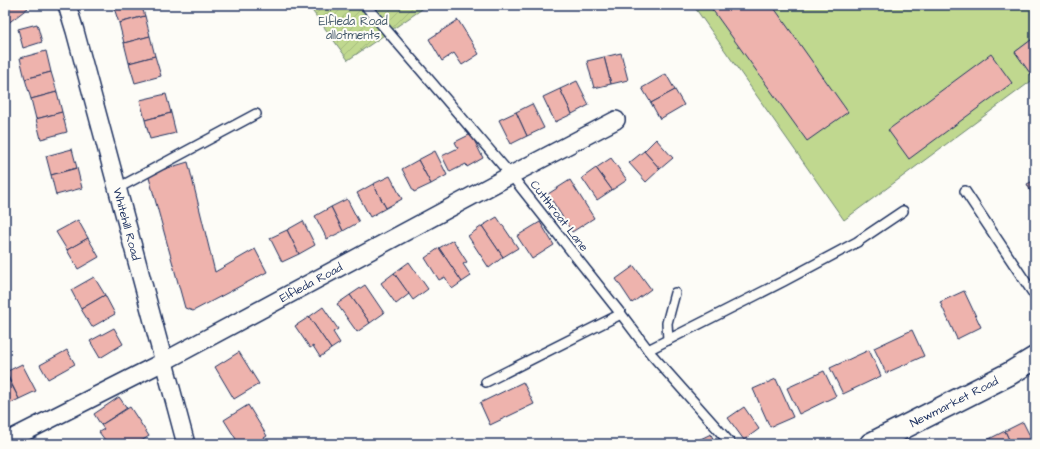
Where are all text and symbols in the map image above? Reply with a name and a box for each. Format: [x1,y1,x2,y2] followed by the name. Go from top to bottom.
[318,13,388,44] park label: Elfleda Road allotments
[526,177,593,256] street label: Cutthroat Lane
[109,186,145,262] street label: Whitehill Road
[276,259,345,306] street label: Elfleda Road
[907,372,1001,431] street label: Newmarket Road

